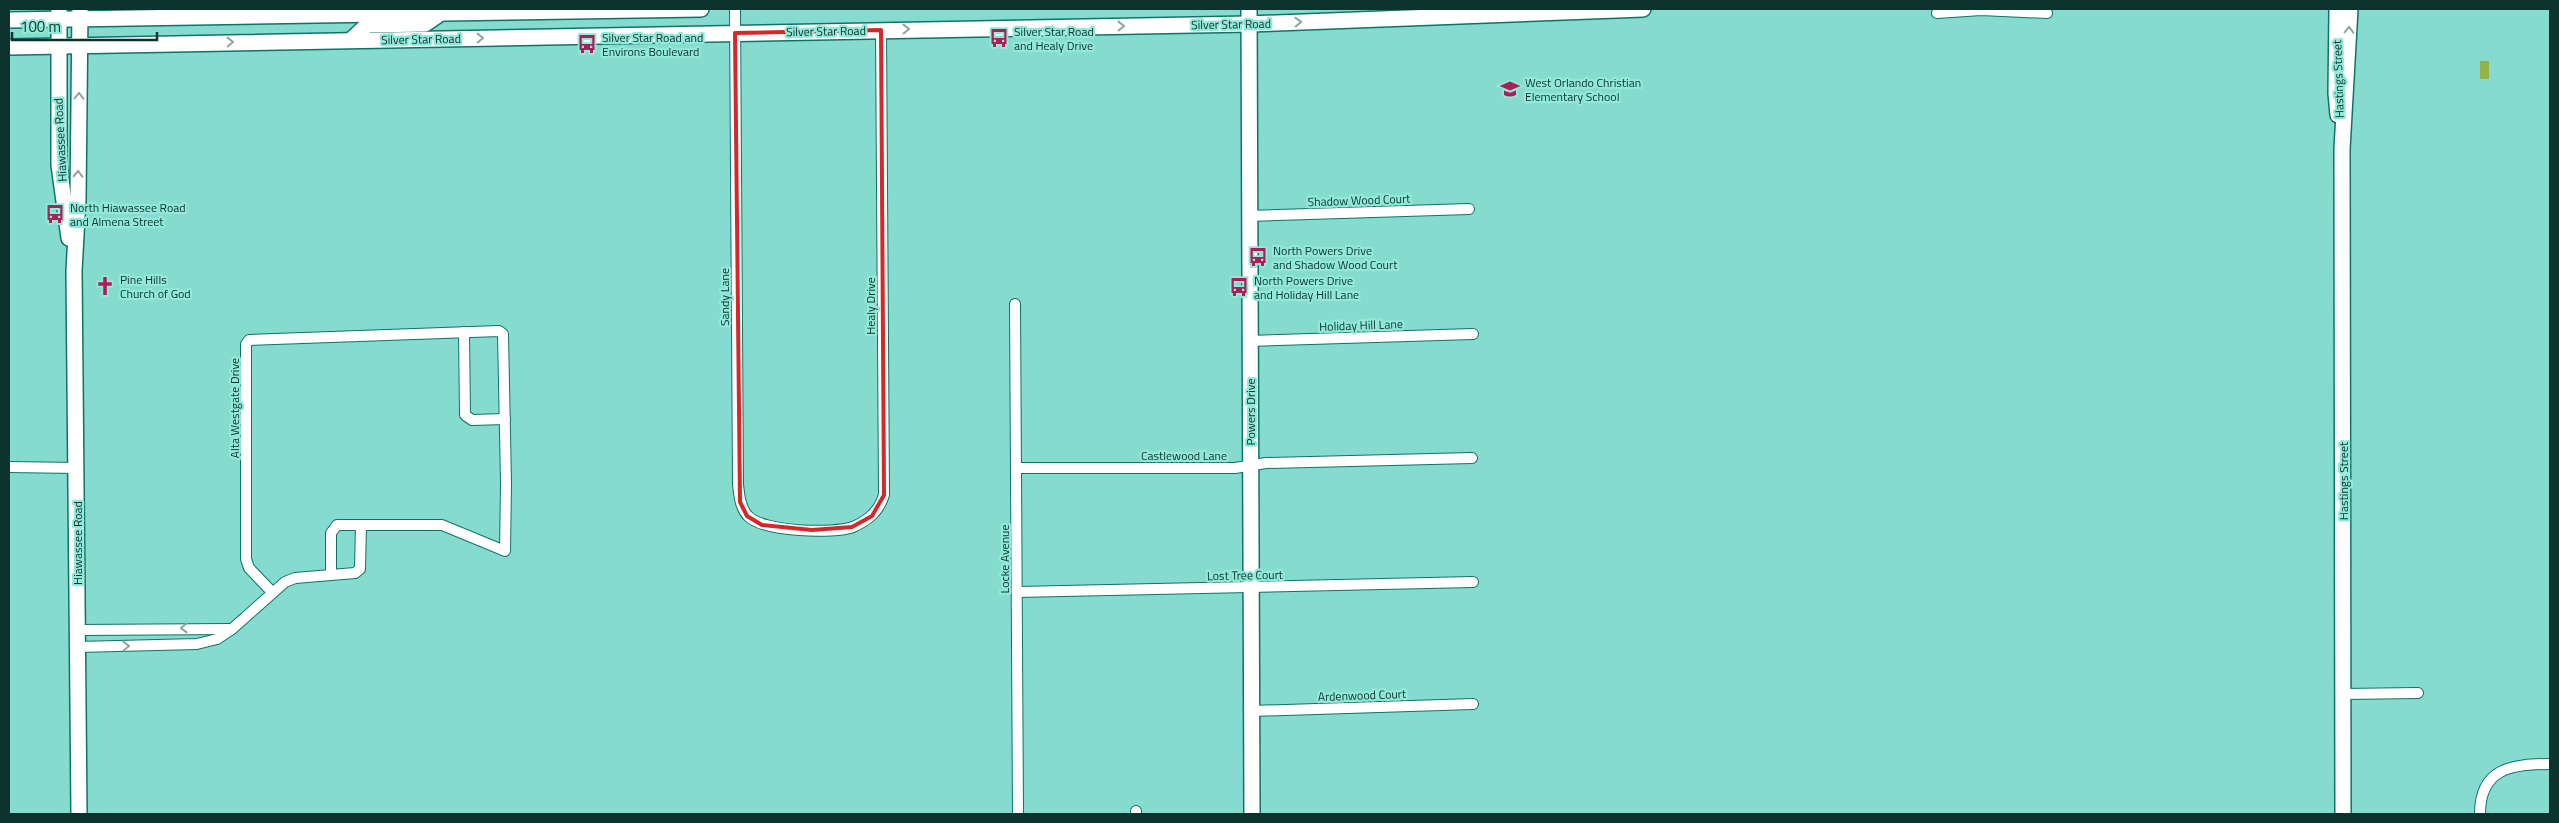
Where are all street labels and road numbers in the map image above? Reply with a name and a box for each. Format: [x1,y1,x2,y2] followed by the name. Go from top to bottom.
[1191,14,1271,34] street label: Silver Star Road
[786,21,866,41] street label: Silver Star Road
[381,29,461,49] street label: Silver Star Road
[2327,39,2349,118] street label: Hastings Street
[48,98,72,182] street label: Hiawassee Road
[1307,189,1412,211] street label: Shadow Wood Court
[715,268,734,326] street label: Sandy Lane
[861,277,880,335] street label: Healy Drive
[1319,314,1403,336] street label: Holiday Hill Lane
[225,358,244,458] street label: Alta Westgate Drive
[1241,378,1260,446] street label: Powers Drive
[2334,441,2353,520] street label: Hastings Street
[1141,446,1227,465] street label: Castlewood Lane
[68,501,87,585] street label: Hiawassee Road
[995,524,1014,594] street label: Locke Avenue
[1207,565,1284,585] street label: Lost Tree Court
[1318,684,1407,706] street label: Ardenwood Court

